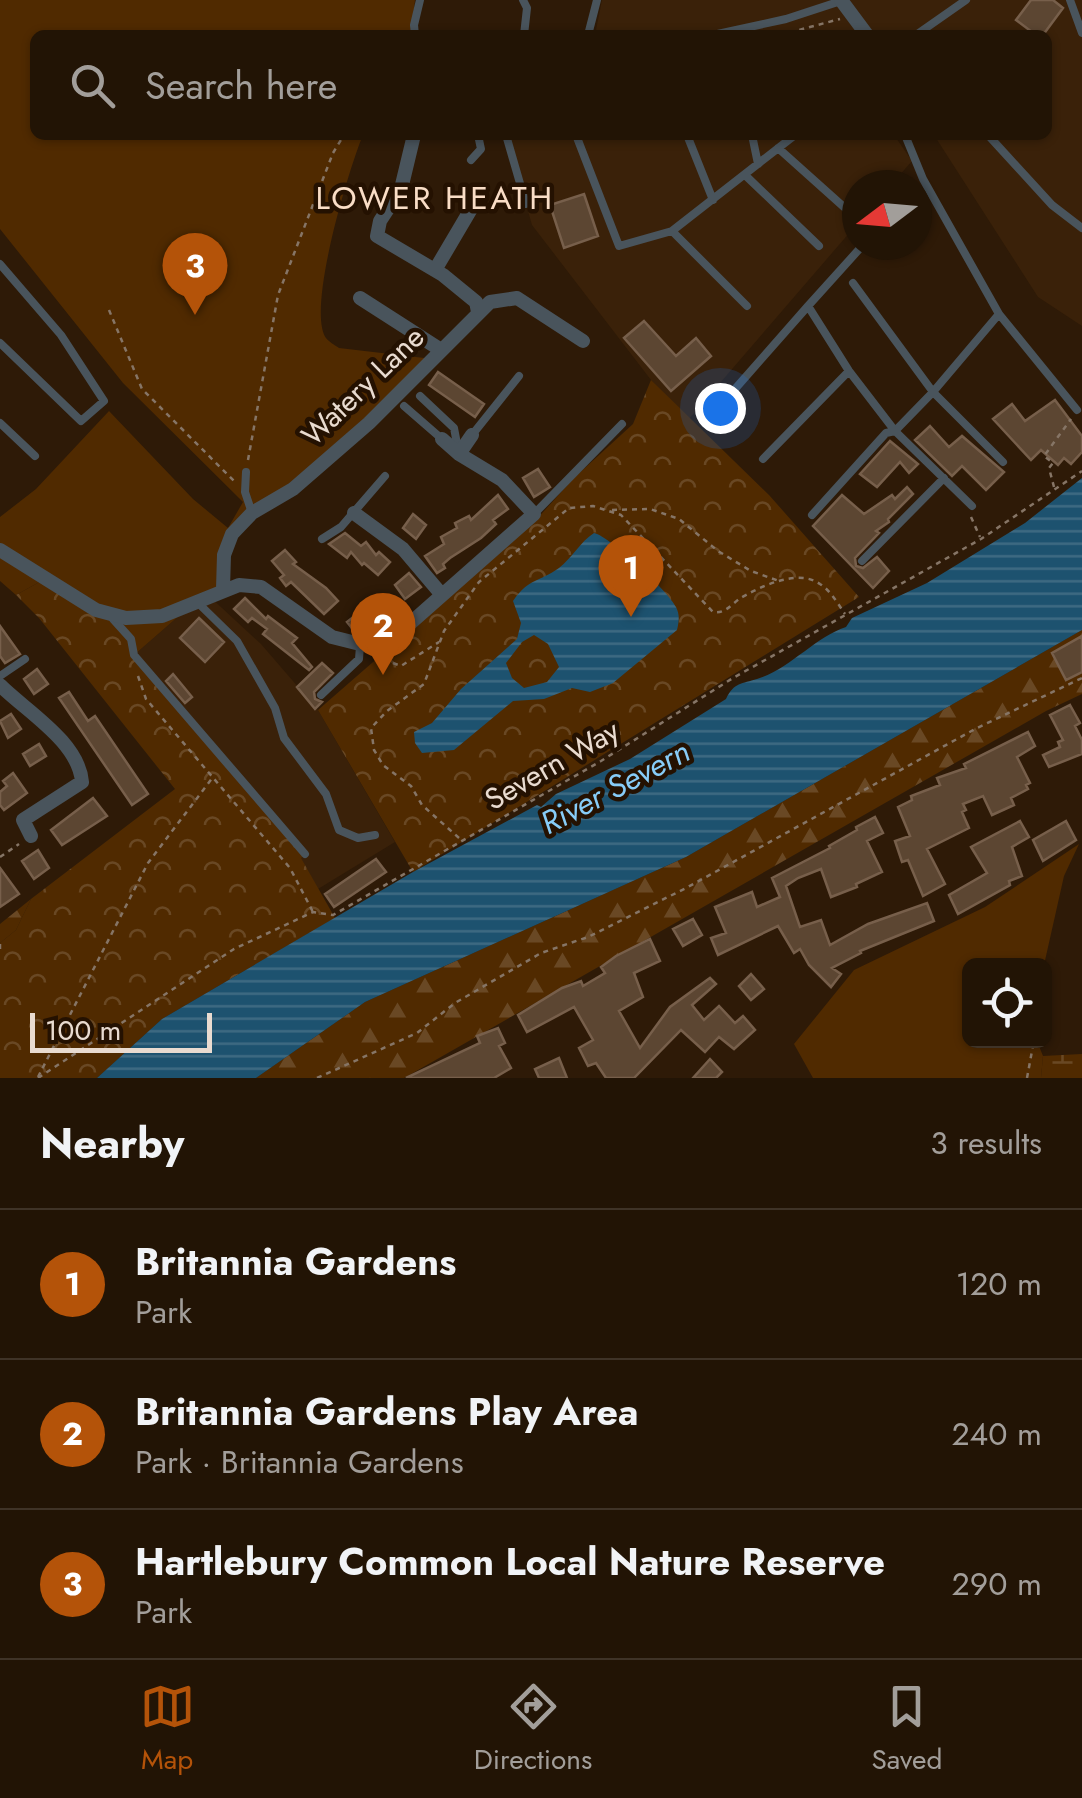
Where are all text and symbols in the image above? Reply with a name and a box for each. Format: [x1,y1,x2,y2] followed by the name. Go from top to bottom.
[30,30,1052,140] search box
[65,58,120,113] icon: search
[145,58,337,113] text: Search here
[842,170,932,260] north arrow
[315,175,555,221] district label: LOWER HEATH
[162,232,228,315] pin: 3
[291,316,434,455] street label: Watery Lane
[695,383,746,434] your location
[598,534,664,617] pin: 1
[350,592,416,675] pin: 2
[477,708,628,820] street label: Severn Way
[532,728,698,846] water label: River Severn
[962,958,1052,1048] map controls
[962,958,1052,1048] button: locate
[30,1008,212,1052] scale bar
[45,1010,121,1051] text: 100 m
[40,1113,184,1174] text: Nearby
[930,1120,1042,1166] text: 3 results
[135,1234,456,1289] text: Britannia Gardens
[64,1261,81,1307] text: 1
[956,1261,1042,1307] text: 120 m
[135,1289,192,1335] text: Park
[135,1384,638,1439] text: Britannia Gardens Play Area
[62,1411,83,1457] text: 2
[951,1411,1042,1457] text: 240 m
[135,1439,464,1485] text: Park · Britannia Gardens
[135,1534,885,1589] text: Hartlebury Common Local Nature Reserve
[63,1561,82,1607] text: 3
[952,1561,1042,1607] text: 290 m
[135,1589,192,1635] text: Park
[140,1679,195,1780] tab: Map
[474,1679,592,1780] tab: Directions
[871,1679,942,1780] tab: Saved

